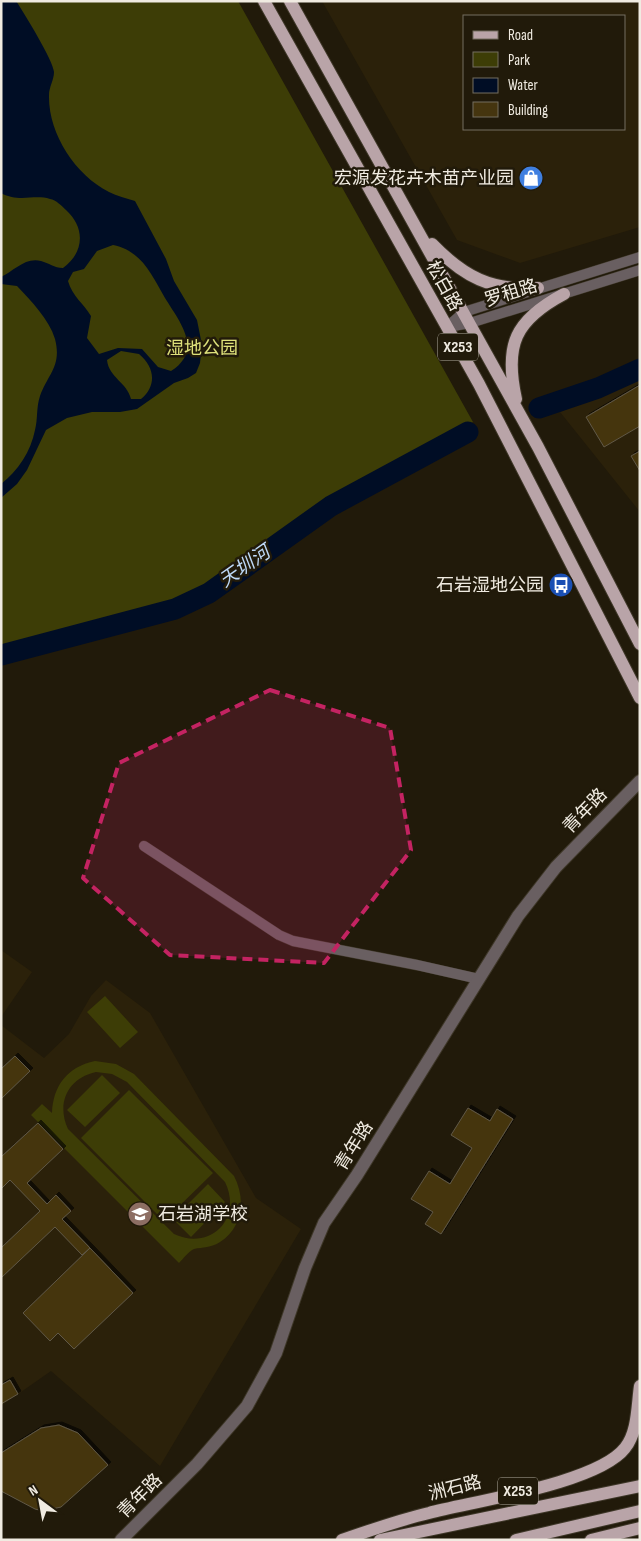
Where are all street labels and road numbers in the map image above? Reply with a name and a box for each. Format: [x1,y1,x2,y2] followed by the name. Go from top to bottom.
[422,257,466,315] street label: 松白路
[482,275,540,311] street label: 罗租路
[438,334,478,361] road number: X253
[559,784,611,838] street label: 青年路
[331,1118,377,1174] street label: 青年路
[113,1469,167,1523] street label: 青年路
[426,1471,484,1505] street label: 洲石路
[498,1478,538,1504] road number: X253

